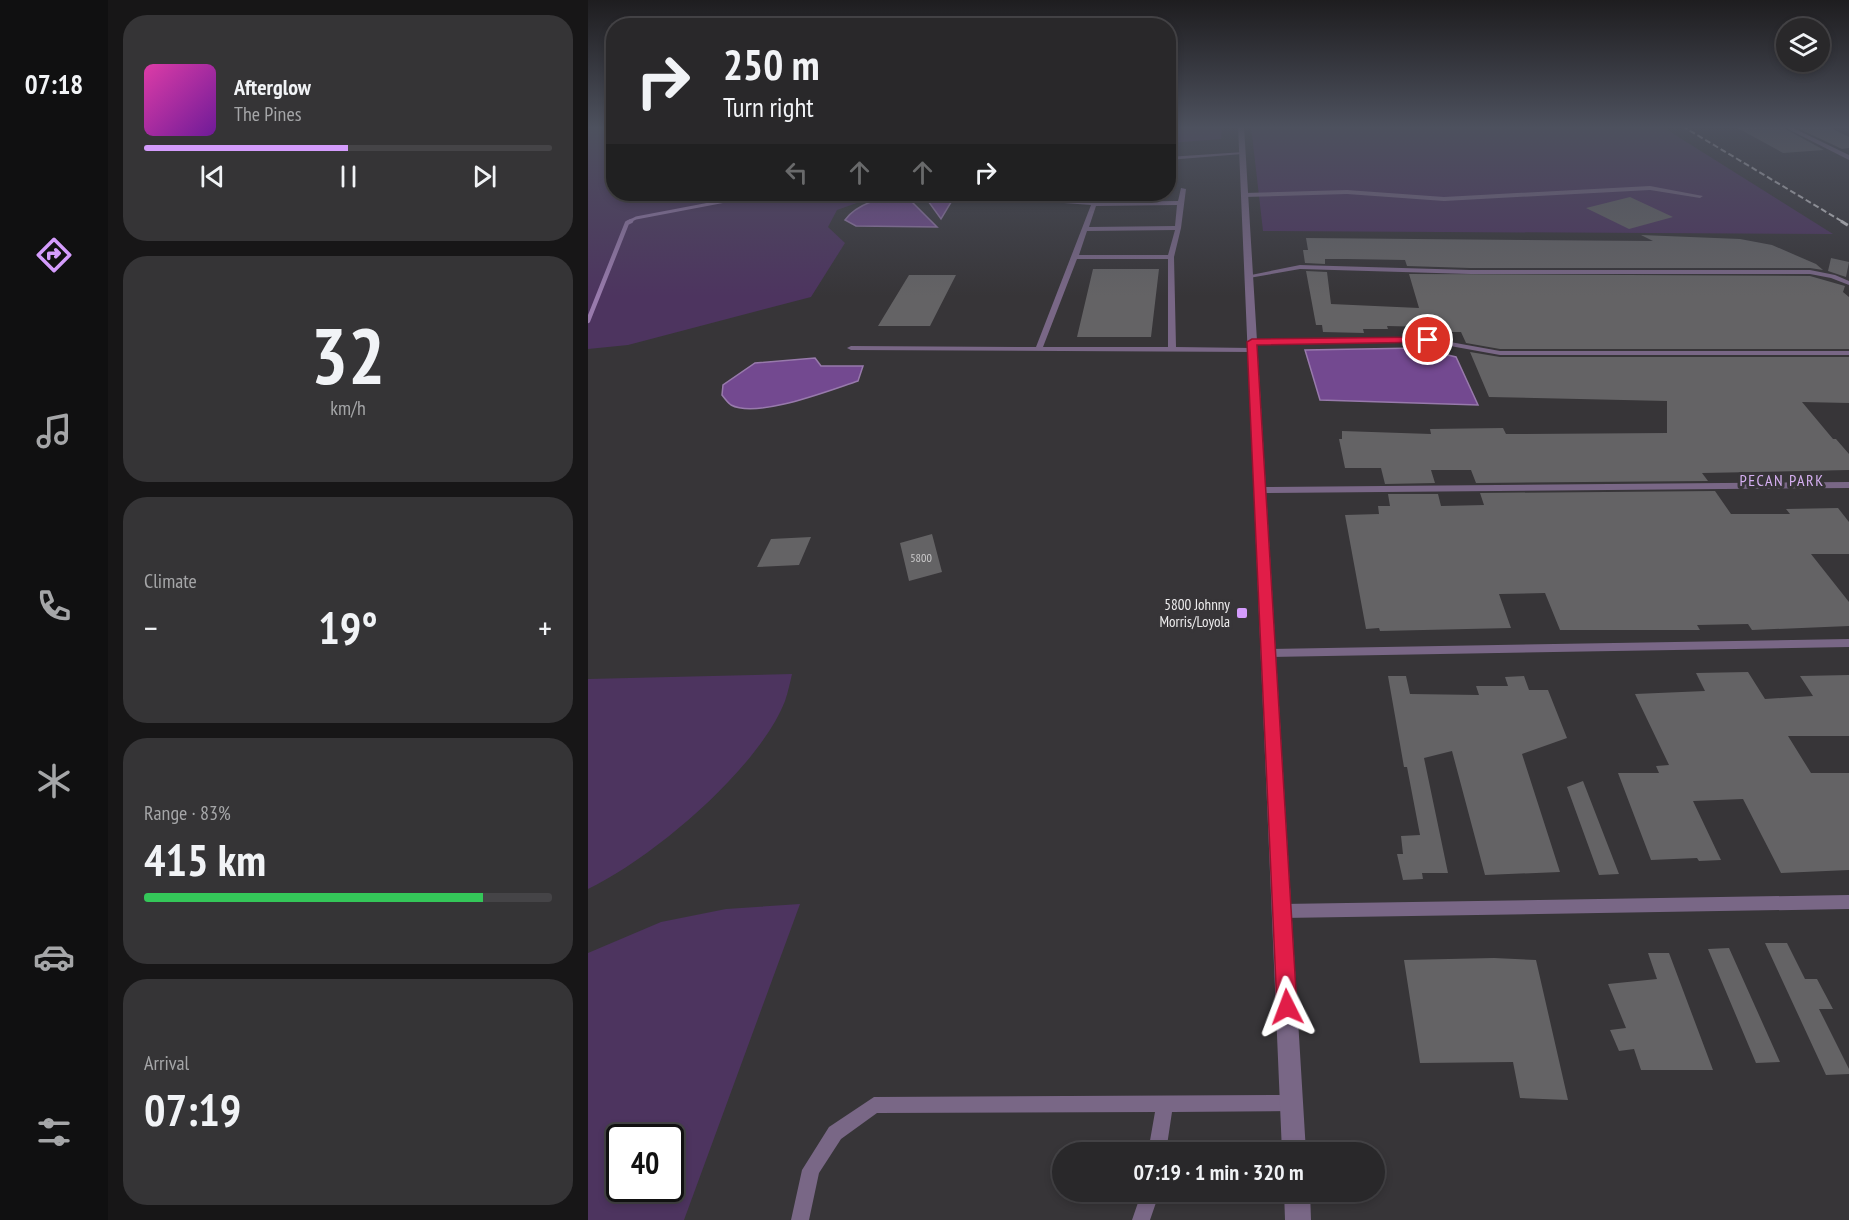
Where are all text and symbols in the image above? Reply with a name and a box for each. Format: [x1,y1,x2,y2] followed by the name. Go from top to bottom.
[1776,18,1830,72] map controls
[1776,18,1830,72] button: layers
[723,37,820,92] text: 250 m
[624,42,702,120] icon: right
[25,67,83,101] text: 07:18
[234,73,311,101] text: Afterglow
[723,90,814,124] text: Turn right
[234,101,301,127] text: The Pines
[780,156,813,189] icon: left
[843,156,876,189] icon: ahead
[906,156,939,189] icon: ahead
[969,156,1002,189] icon: right
[196,160,229,193] icon: previous
[332,160,365,193] icon: pause
[468,160,501,193] icon: next
[33,234,75,276] icon: directions
[311,305,385,406] text: 32
[1402,314,1453,365] pin
[1411,323,1444,356] icon: arrive
[330,395,366,421] text: km/h
[33,410,75,452] icon: music
[1739,470,1825,490] district label: PECAN PARK
[910,550,932,565] house number: 5800
[144,568,197,594] text: Climate
[33,585,75,627] icon: phone
[1159,595,1230,631] place label: 5800 Johnny Morris/Loyola
[318,598,378,656] text: 19°
[144,606,158,649] text: −
[538,606,552,649] text: +
[1235,606,1249,620] marker: 5800 Johnny Morris/Loyola
[33,760,75,802] icon: climate
[144,800,231,826] text: Range · 83%
[144,830,266,888] text: 415 km
[33,936,75,978] icon: car
[1255,975,1319,1039] position arrow
[144,1050,189,1076] text: Arrival
[144,1080,241,1138] text: 07:19
[33,1111,75,1153] icon: filters
[606,1124,684,1202] speed limit sign: 40
[1133,1158,1304,1186] text: 07:19 · 1 min · 320 m

